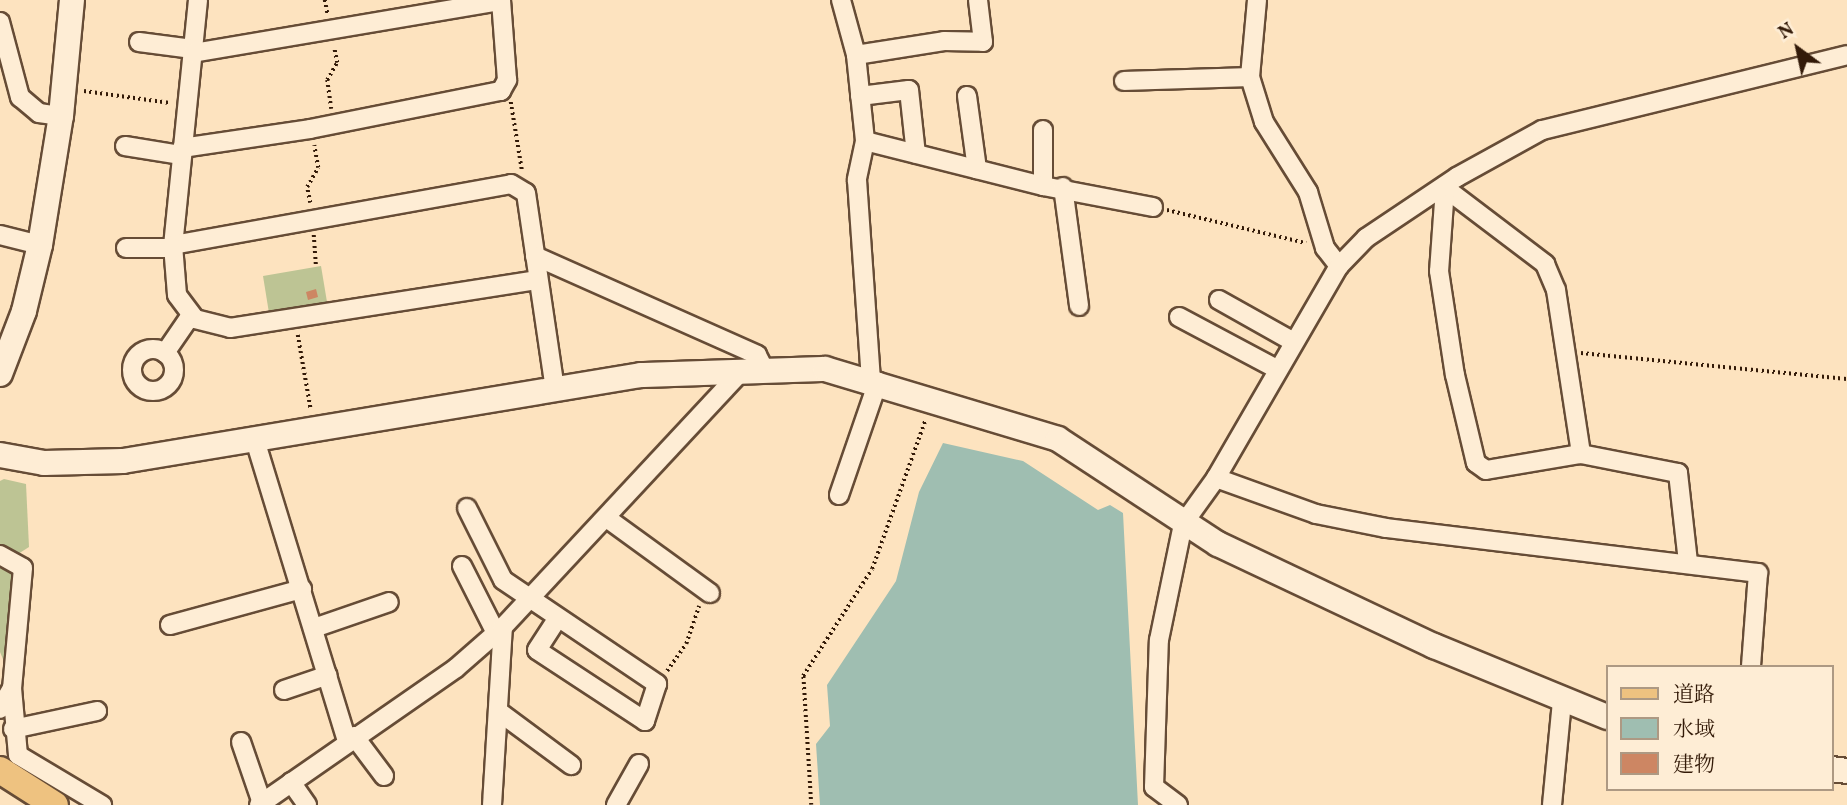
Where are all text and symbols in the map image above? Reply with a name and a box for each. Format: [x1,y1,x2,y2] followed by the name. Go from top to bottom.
[1763,14,1833,84] north arrow
[1774,17,1799,46] text: N
[1605,665,1833,791] legend
[1673,681,1715,710] text: 道路
[1673,716,1715,745] text: 水域
[1673,751,1715,780] text: 建物

